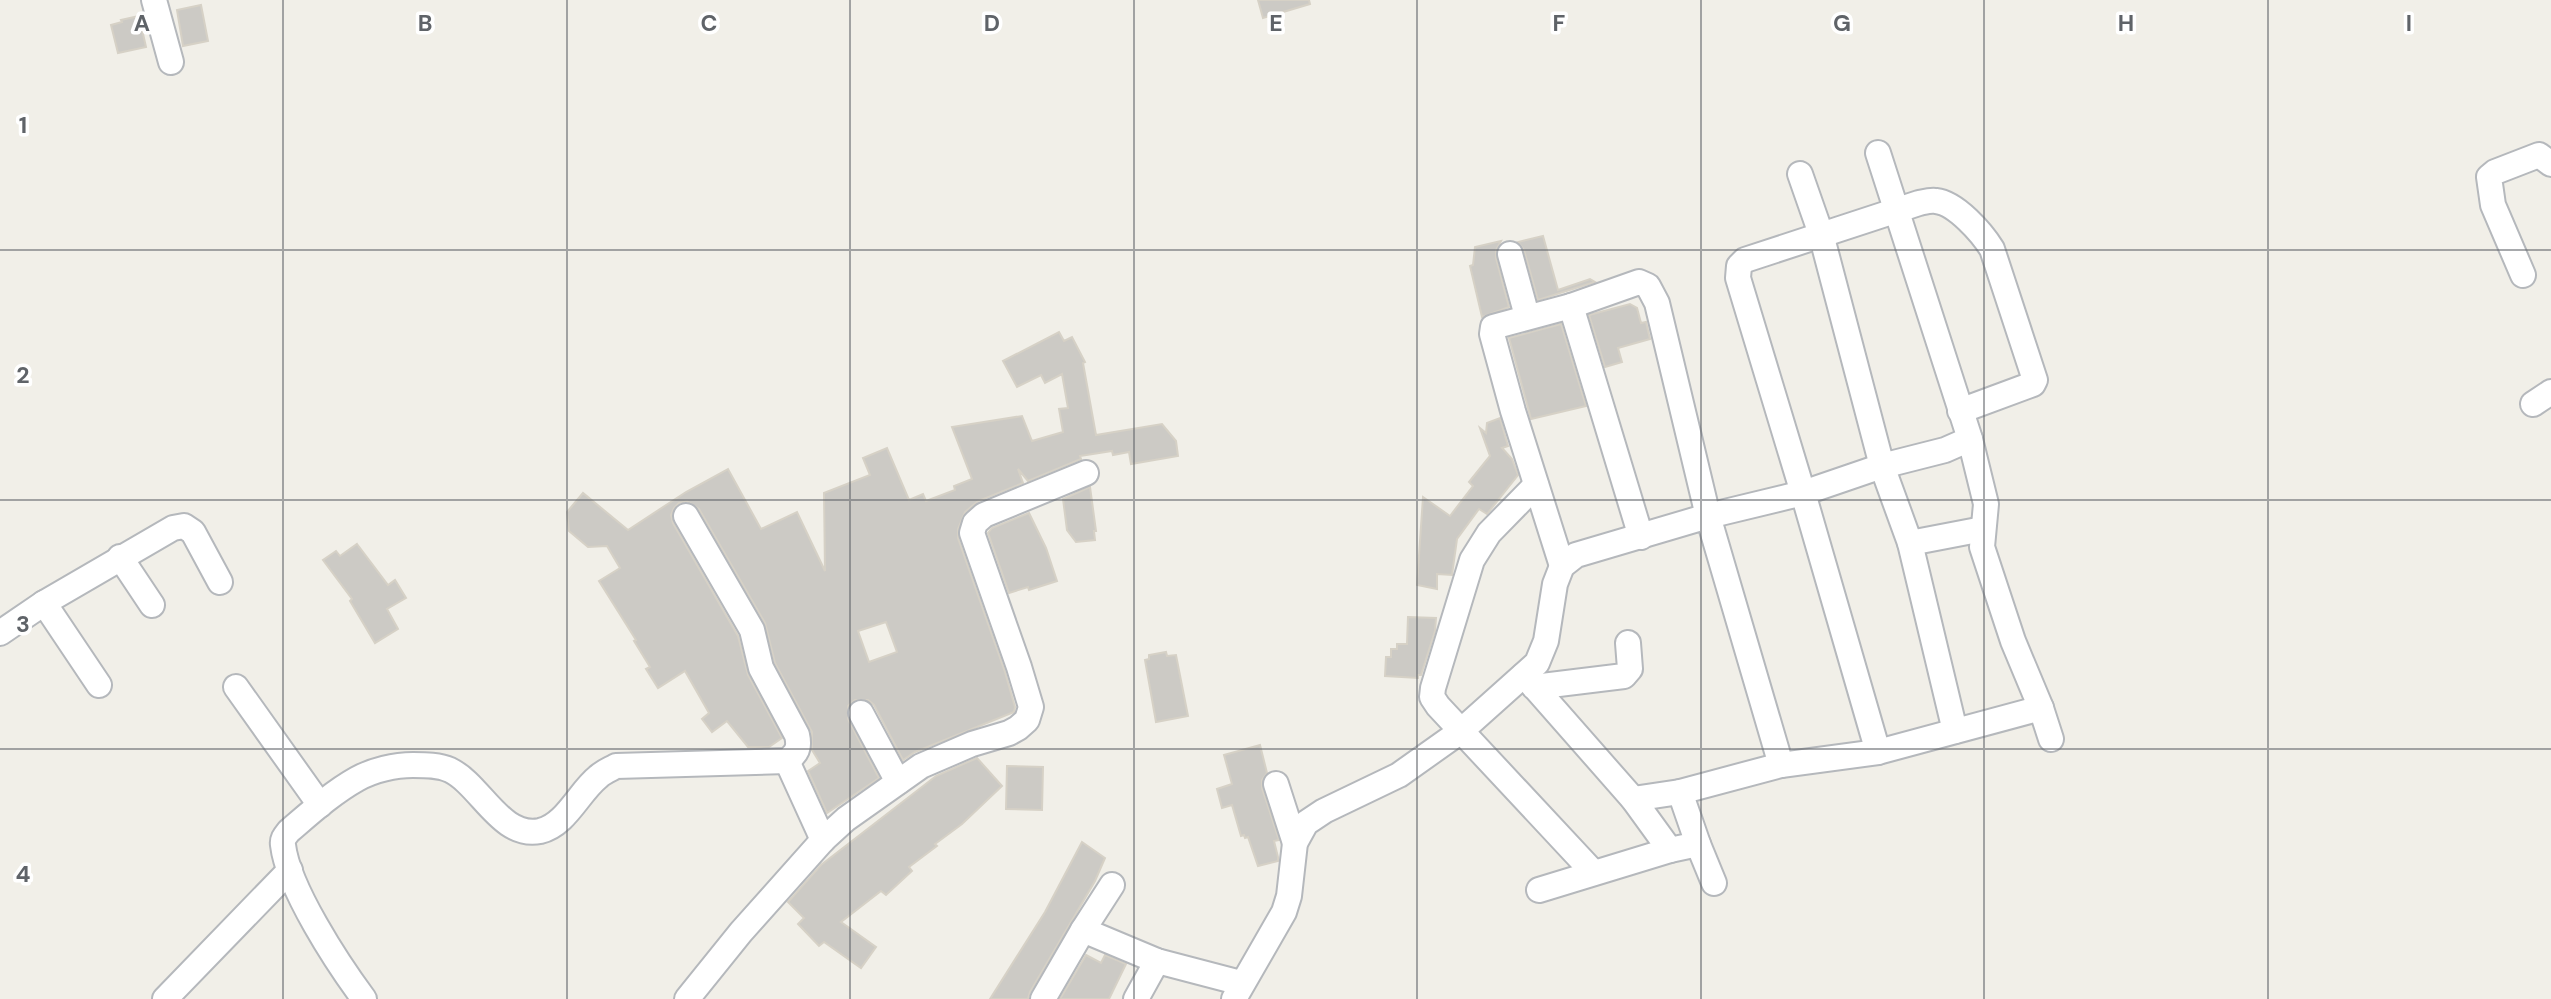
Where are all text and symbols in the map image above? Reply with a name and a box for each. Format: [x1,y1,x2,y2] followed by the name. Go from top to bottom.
[134,8,150,38] text: A
[418,8,432,38] text: B
[701,8,717,38] text: C
[984,8,1000,38] text: D
[1269,8,1283,38] text: E
[1553,8,1566,38] text: F
[1833,8,1851,38] text: G
[2118,8,2134,38] text: H
[2406,8,2412,38] text: I
[19,110,27,140] text: 1
[16,360,30,390] text: 2
[16,609,30,639] text: 3
[16,859,31,889] text: 4

